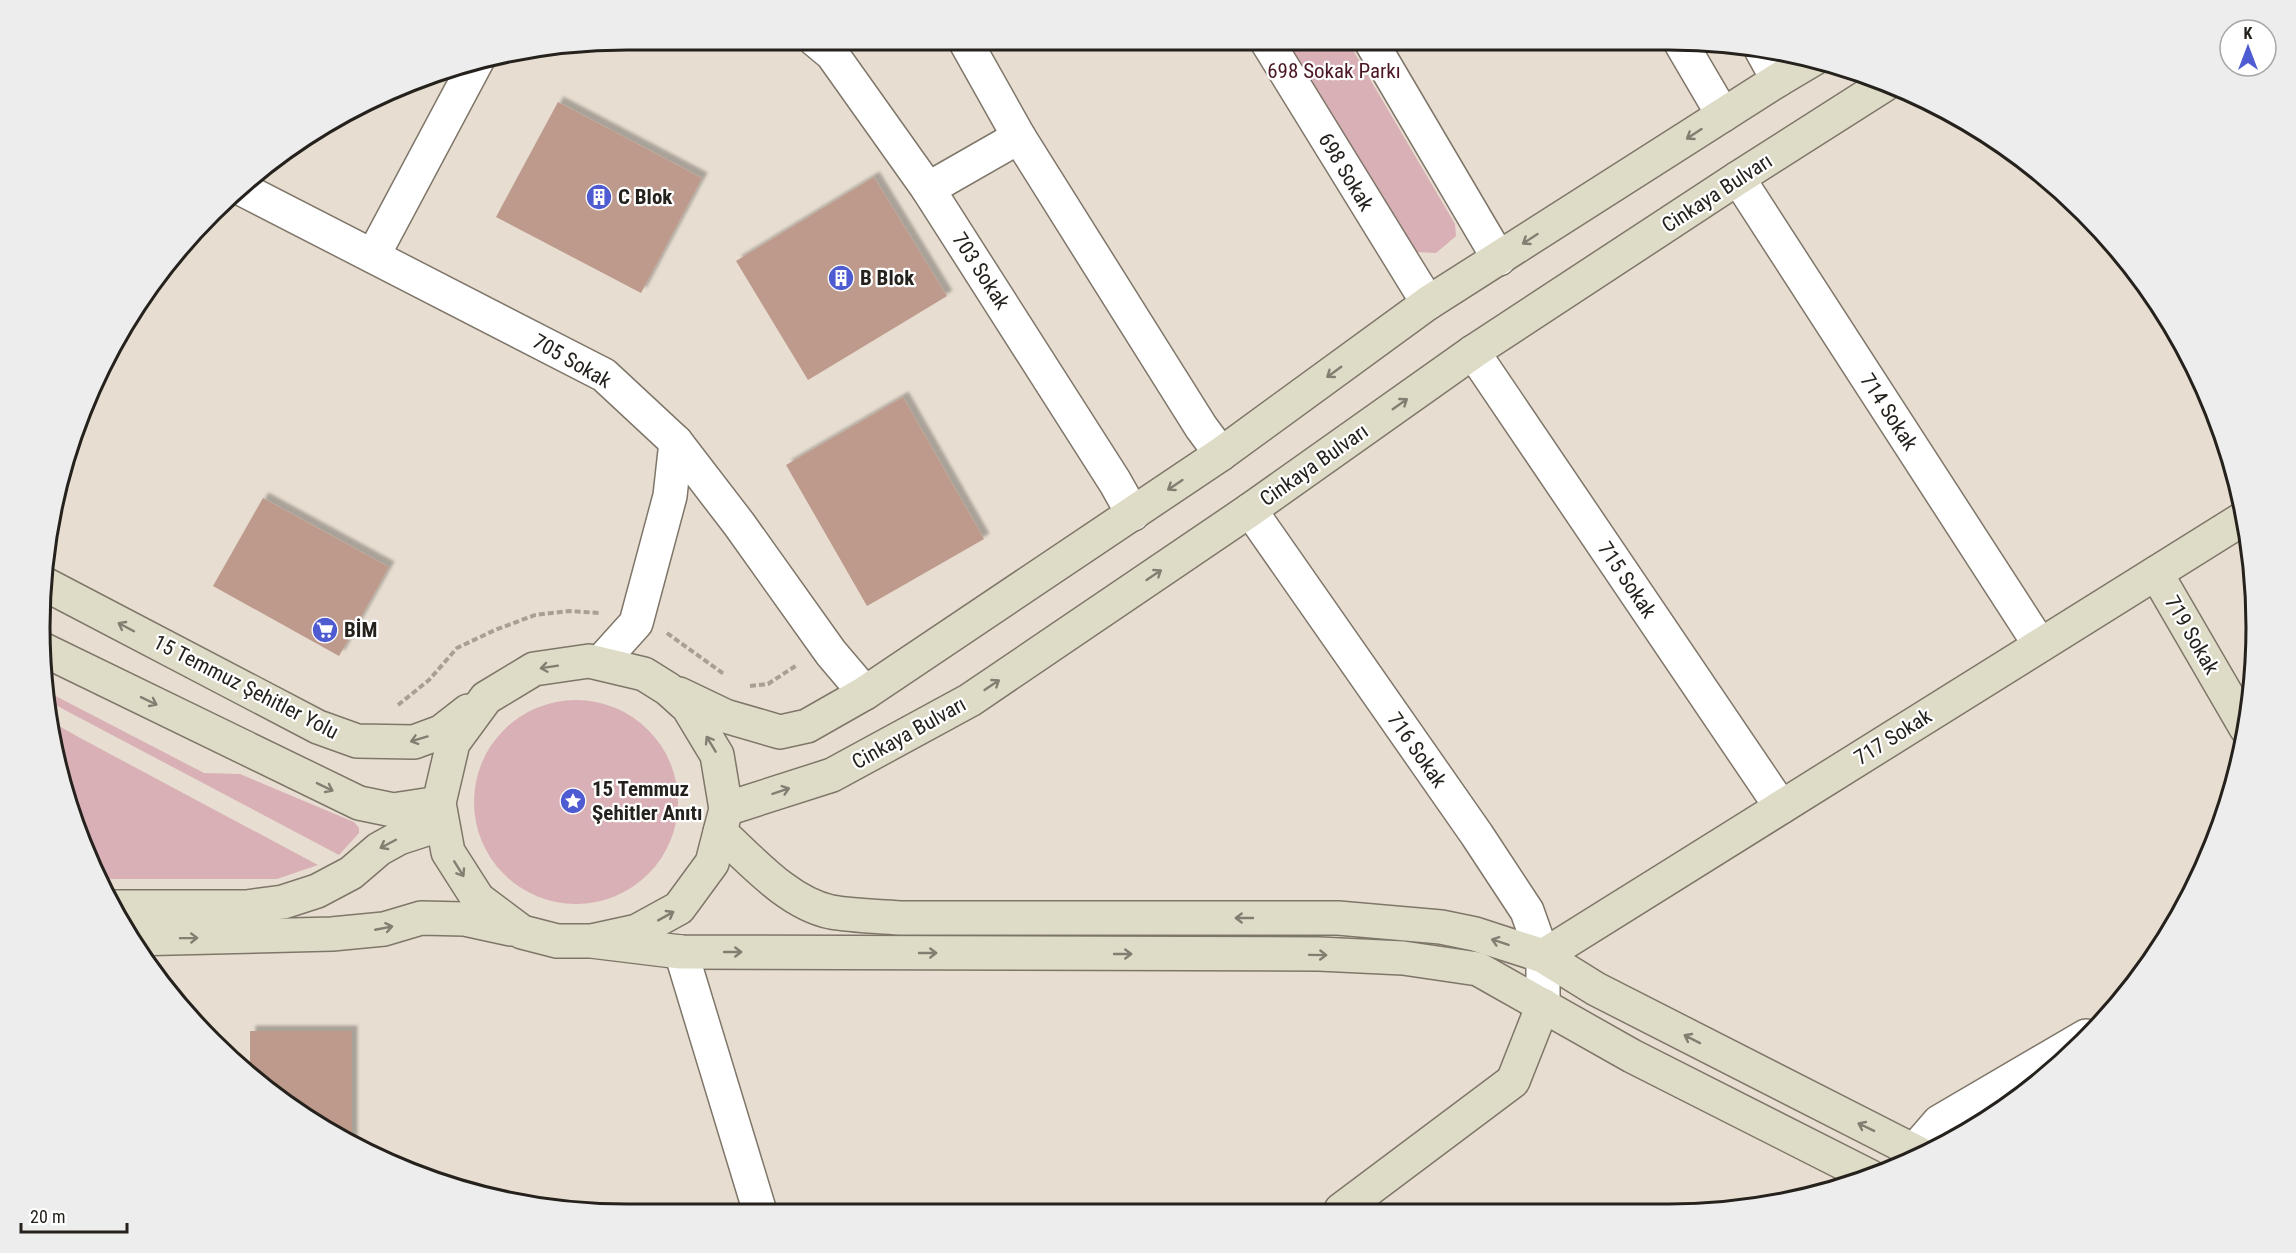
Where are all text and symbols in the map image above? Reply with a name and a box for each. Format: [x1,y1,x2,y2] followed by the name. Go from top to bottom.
[2218,18,2278,78] north arrow
[2244,24,2253,43] text: K
[1267,59,1401,83] park label: 698 Sokak Parkı
[1686,127,1703,140] one-way arrow
[1313,129,1379,216] street label: 698 Sokak
[1657,149,1777,237] street label: Cinkaya Bulvarı
[584,182,614,212] building icon: C Blok
[618,185,673,209] place label: C Blok
[947,228,1015,314] street label: 703 Sokak
[1522,233,1539,245] one-way arrow
[826,263,856,293] building icon: B Blok
[860,266,915,290] place label: B Blok
[529,329,616,393] street label: 705 Sokak
[1327,365,1343,378] one-way arrow
[1855,369,1923,455] street label: 714 Sokak
[1391,398,1407,410] one-way arrow
[1255,419,1373,511] street label: Cinkaya Bulvarı
[1168,479,1184,491] one-way arrow
[1593,537,1661,623] street label: 715 Sokak
[1145,569,1161,581] one-way arrow
[2160,592,2224,679] street label: 719 Sokak
[310,615,340,645] supermarket icon: BİM
[344,618,377,642] place label: BİM
[118,621,135,633] one-way arrow
[150,630,342,744] street label: 15 Temmuz Şehitler Yolu
[540,662,560,673] one-way arrow
[983,678,1000,690] one-way arrow
[848,692,970,774] street label: Cinkaya Bulvarı
[140,696,158,707] one-way arrow
[1850,704,1936,770] street label: 717 Sokak
[1382,708,1452,793] street label: 716 Sokak
[410,734,429,745] one-way arrow
[704,736,716,753] one-way arrow
[592,777,702,825] place label: 15 Temmuz Şehitler Anıtı
[315,781,333,793] one-way arrow
[771,785,790,796] one-way arrow
[558,786,588,816] place icon: 15 Temmuz Şehitler Anıtı
[379,839,397,850] one-way arrow
[453,860,465,877] one-way arrow
[657,910,674,922] one-way arrow
[1235,912,1255,924] one-way arrow
[374,922,393,933] one-way arrow
[179,932,199,944] one-way arrow
[1491,935,1510,946] one-way arrow
[723,946,743,958] one-way arrow
[918,947,938,959] one-way arrow
[1113,948,1133,960] one-way arrow
[1308,949,1328,960] one-way arrow
[1684,1033,1701,1045] one-way arrow
[1857,1121,1875,1133] one-way arrow
[21,1196,128,1234] scale bar
[30,1206,65,1227] text: 20 m

